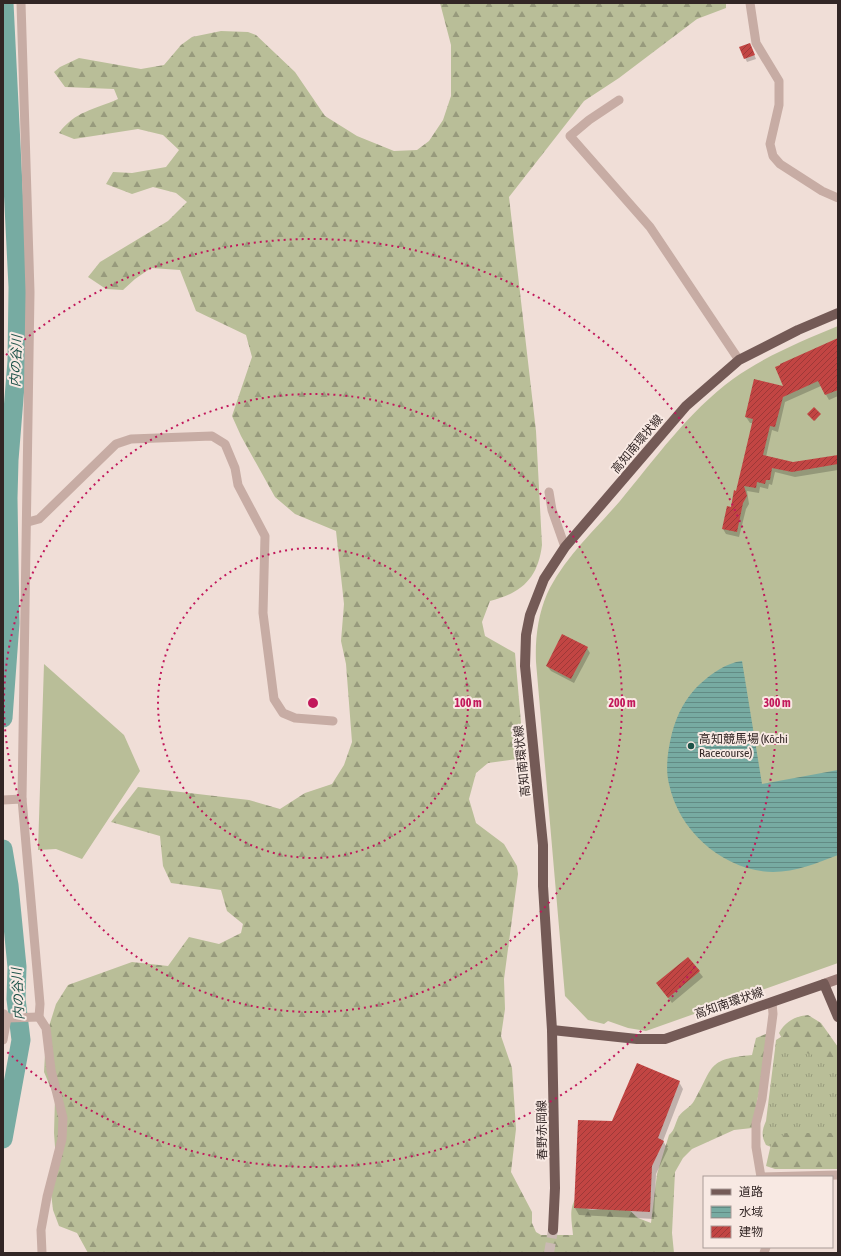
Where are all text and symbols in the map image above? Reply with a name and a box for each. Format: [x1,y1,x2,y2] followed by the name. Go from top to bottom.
[8,333,24,387] water label: 内の谷川
[608,412,666,476] street label: 高知南環状線
[306,696,320,710] centre of rings
[454,696,482,710] text: 100 m
[608,696,636,710] text: 200 m
[763,696,791,710] text: 300 m
[511,724,533,798] street label: 高知南環状線
[699,732,788,760] place label: 高知競馬場 (Kōchi Racecourse)
[686,741,696,751] marker: 高知競馬場 (Kōchi Racecourse)
[9,966,27,1020] water label: 内の谷川
[693,985,765,1021] street label: 高知南環状線
[534,1100,550,1160] street label: 春野赤岡線
[703,1176,833,1248] legend
[739,1185,763,1199] text: 道路
[739,1205,763,1219] text: 水域
[739,1225,763,1239] text: 建物

